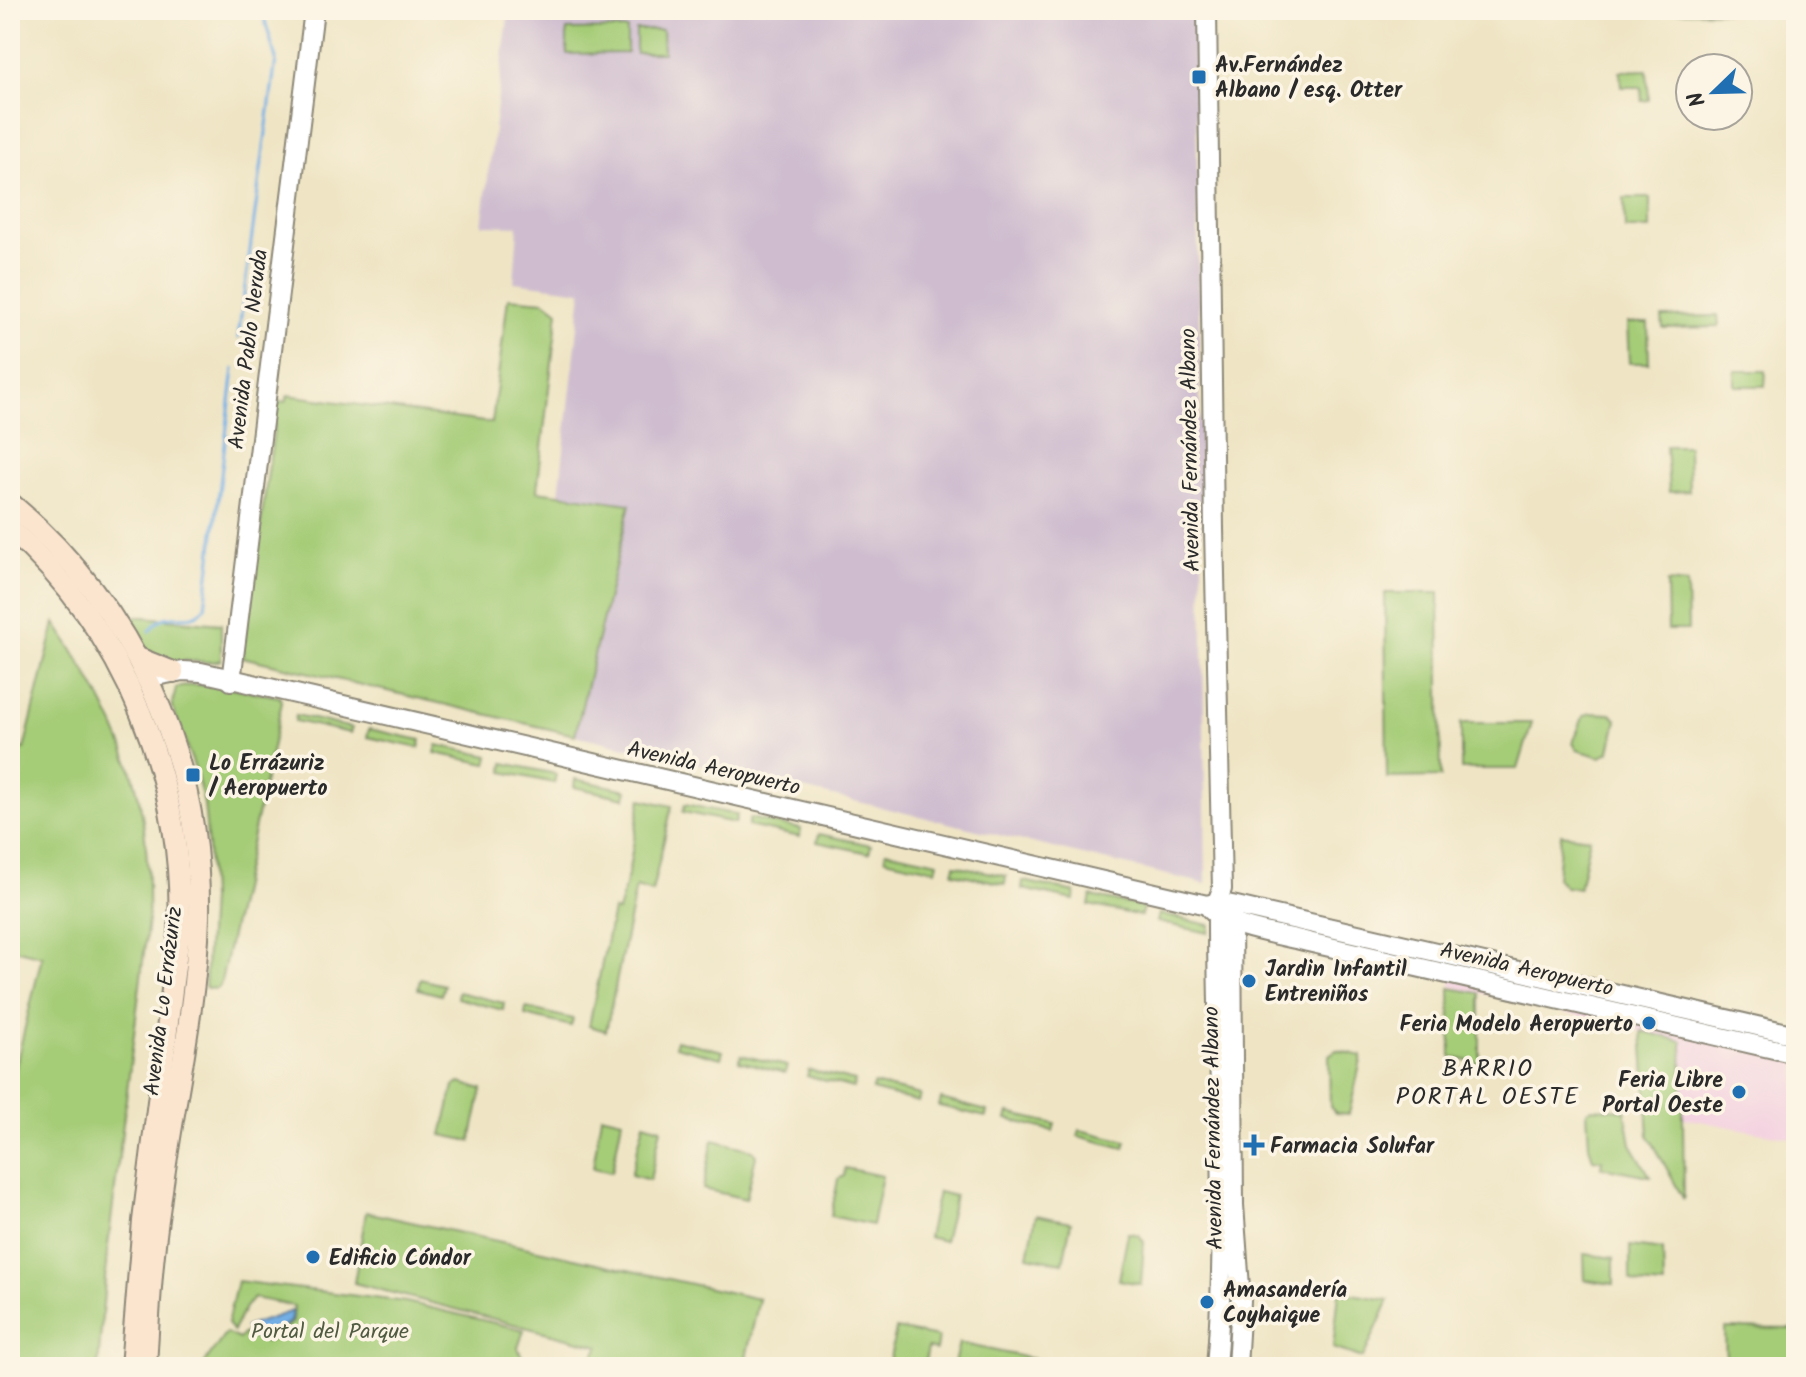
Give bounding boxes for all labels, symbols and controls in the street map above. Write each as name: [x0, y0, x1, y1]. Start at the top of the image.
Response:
place label: Av.Fernández Albano / esq. Otter: [1215, 49, 1403, 109]
north arrow: [1674, 52, 1754, 132]
marker: Av.Fernández Albano / esq. Otter: [1190, 68, 1208, 86]
text: N: [1679, 86, 1717, 112]
street label: Avenida Pablo Neruda: [220, 247, 279, 451]
street label: Avenida Fernández Albano: [1172, 328, 1211, 572]
street label: Avenida Aeropuerto: [623, 732, 804, 806]
place label: Lo Errázuriz / Aeropuerto: [208, 747, 327, 807]
marker: Lo Errázuriz / Aeropuerto: [184, 766, 202, 784]
street label: Avenida Lo Errázuriz: [135, 904, 194, 1098]
street label: Avenida Aeropuerto: [1436, 933, 1617, 1007]
place label: Jardin Infantil Entreniños: [1265, 953, 1407, 1013]
marker: Jardin Infantil Entreniños: [1240, 972, 1258, 990]
street label: Avenida Fernández Albano: [1195, 1006, 1234, 1250]
place label: Feria Modelo Aeropuerto: [1400, 1008, 1633, 1043]
marker: Feria Modelo Aeropuerto: [1640, 1014, 1658, 1032]
district label: BARRIO PORTAL OESTE: [1396, 1050, 1580, 1117]
place label: Feria Libre Portal Oeste: [1602, 1064, 1723, 1124]
marker: Feria Libre Portal Oeste: [1730, 1083, 1748, 1101]
place label: Farmacia Solufar: [1270, 1130, 1435, 1165]
marker: Farmacia Solufar: [1245, 1136, 1263, 1154]
place label: Edificio Cóndor: [329, 1242, 472, 1277]
marker: Edificio Cóndor: [304, 1248, 322, 1266]
place label: Amasandería Coyhaique: [1223, 1274, 1347, 1334]
marker: Amasandería Coyhaique: [1198, 1293, 1216, 1311]
park label: Portal del Parque: [251, 1315, 409, 1350]

